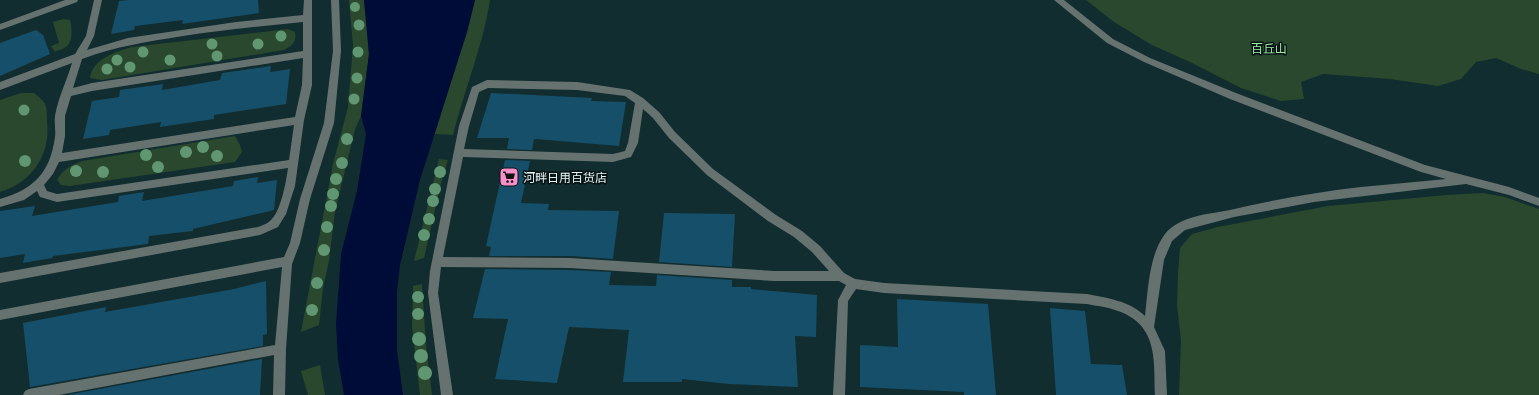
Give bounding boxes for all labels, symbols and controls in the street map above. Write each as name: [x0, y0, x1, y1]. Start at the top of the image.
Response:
park label: 百丘山: [1251, 40, 1287, 57]
supermarket icon: 河畔日用百货店: [498, 166, 520, 188]
place label: 河畔日用百货店: [523, 169, 607, 186]

